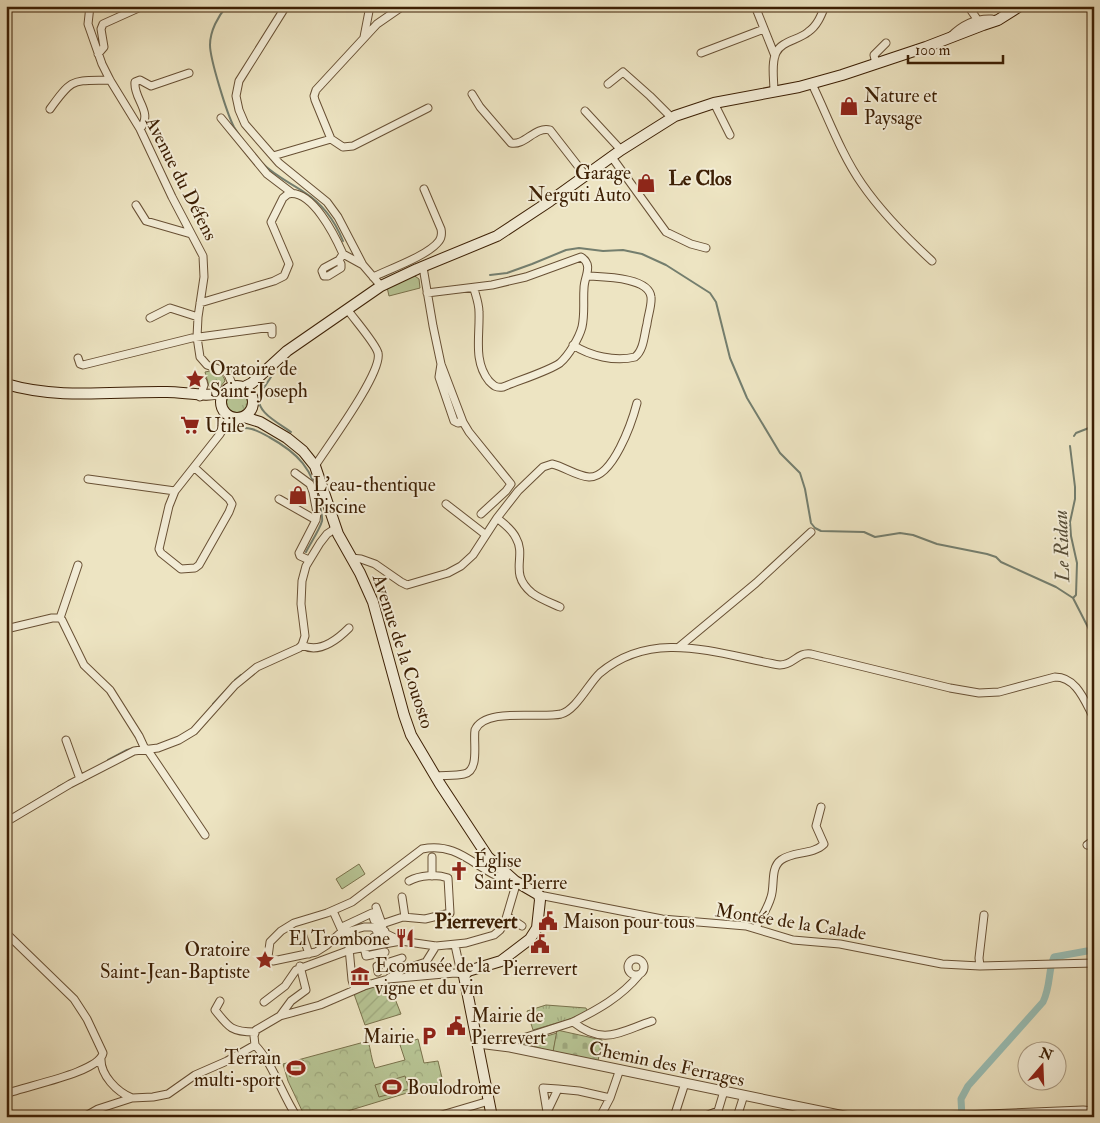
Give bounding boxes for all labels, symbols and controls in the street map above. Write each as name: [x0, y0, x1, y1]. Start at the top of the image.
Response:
scale bar: [908, 32, 1002, 64]
text: 100 m: [915, 41, 951, 60]
place label: Nature et Paysage: [864, 84, 937, 130]
shop icon: Nature et Paysage: [838, 95, 860, 117]
street label: Avenue du Défens: [139, 112, 223, 244]
place label: Garage Nerguti Auto: [528, 161, 631, 207]
district label: Le Clos: [668, 166, 732, 191]
shop icon: Garage Nerguti Auto: [635, 172, 657, 194]
place label: Oratoire de Saint-Joseph: [210, 357, 308, 404]
place icon: Oratoire de Saint-Joseph: [184, 368, 206, 390]
supermarket icon: Utile: [179, 414, 201, 436]
place label: Utile: [205, 414, 245, 438]
place label: L’eau-thentique Piscine: [313, 473, 436, 519]
shop icon: L’eau-thentique Piscine: [287, 484, 309, 506]
water label: Le Ridau: [1048, 510, 1075, 583]
street label: Avenue de la Couosto: [366, 570, 439, 731]
place label: Église Saint-Pierre: [474, 847, 567, 895]
church icon: Église Saint-Pierre: [448, 860, 470, 882]
street label: Montée de la Calade: [714, 898, 868, 946]
district label: Pierrevert: [434, 908, 518, 935]
public building icon: Maison pour tous: [537, 910, 559, 932]
place label: Maison pour tous: [563, 910, 695, 935]
place label: El Trombone: [288, 927, 390, 951]
restaurant icon: El Trombone: [394, 927, 416, 949]
public building icon: Pierrevert: [529, 933, 551, 955]
place label: Oratoire Saint-Jean-Baptiste: [100, 938, 250, 985]
place icon: Oratoire Saint-Jean-Baptiste: [254, 949, 276, 971]
place label: Ecomusée de la vigne et du vin: [374, 954, 490, 1000]
place label: Pierrevert: [502, 957, 578, 981]
museum icon: Ecomusée de la vigne et du vin: [349, 965, 371, 987]
place label: Mairie de Pierrevert: [471, 1004, 546, 1050]
public building icon: Mairie de Pierrevert: [445, 1015, 467, 1037]
place label: Mairie: [363, 1025, 414, 1049]
parking icon: Mairie: [418, 1025, 440, 1047]
street label: Chemin des Ferrages: [587, 1036, 747, 1092]
north arrow: [1018, 1040, 1068, 1090]
text: N: [1036, 1044, 1055, 1064]
place label: Terrain multi-sport: [194, 1046, 281, 1093]
sports icon: Terrain multi-sport: [285, 1057, 307, 1079]
sports icon: Boulodrome: [381, 1076, 403, 1098]
place label: Boulodrome: [407, 1076, 501, 1100]

